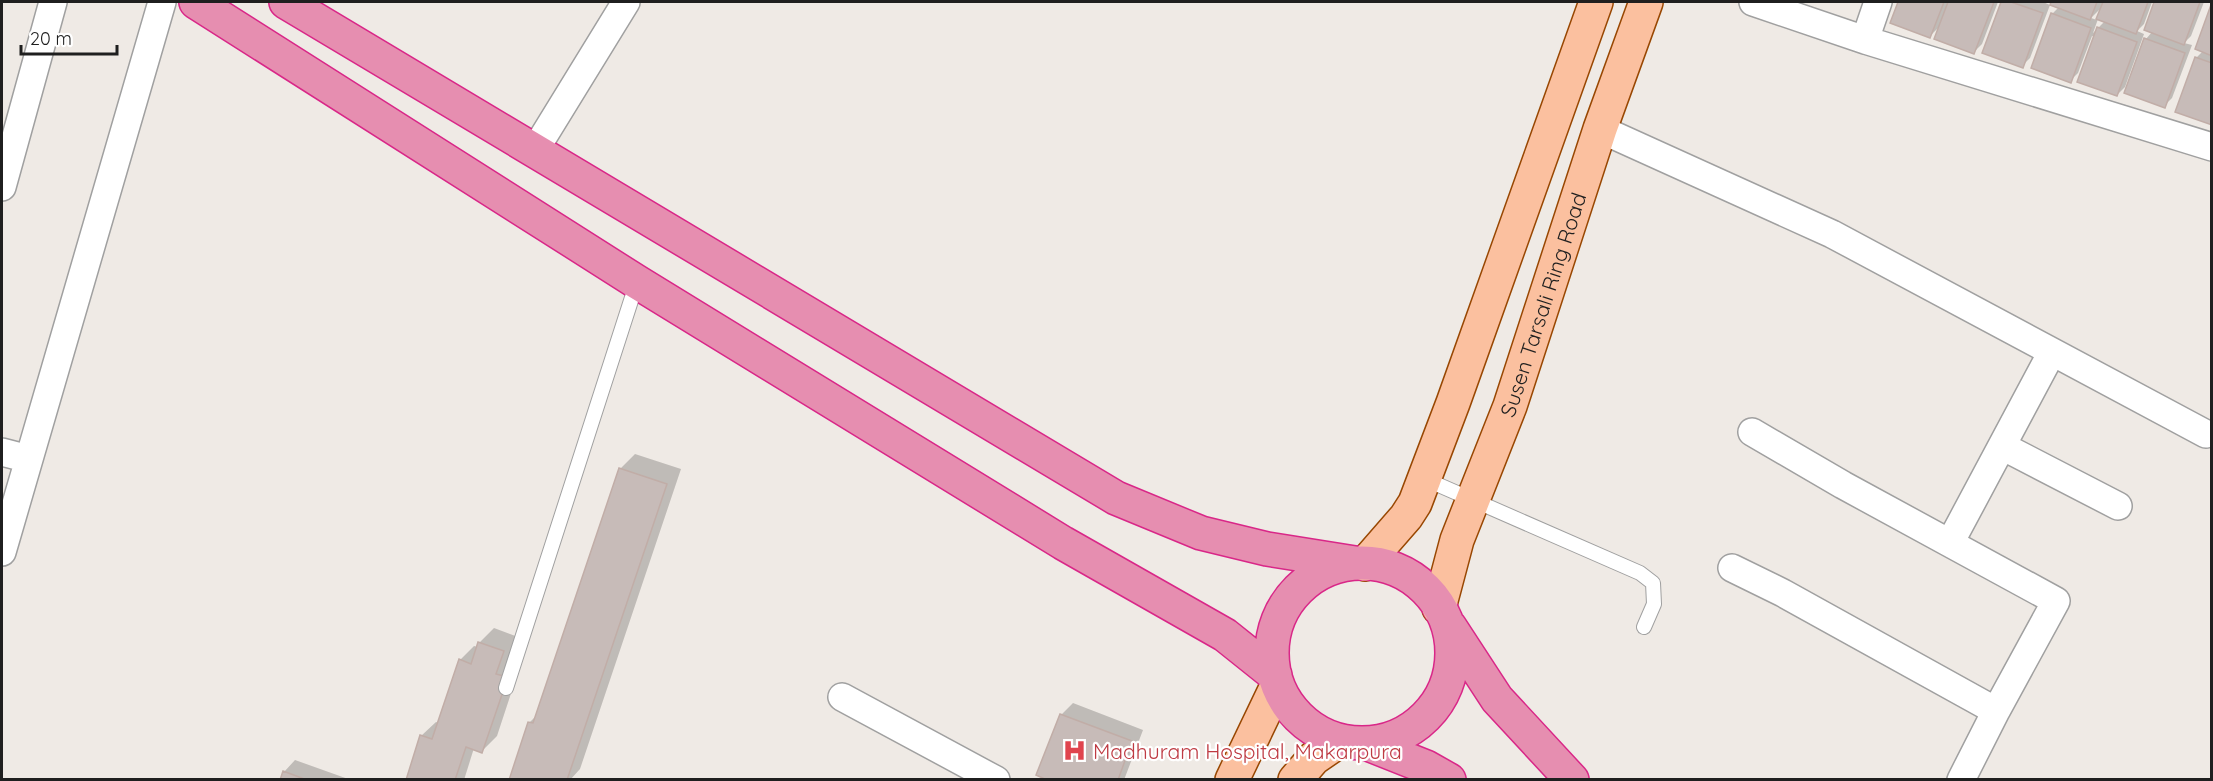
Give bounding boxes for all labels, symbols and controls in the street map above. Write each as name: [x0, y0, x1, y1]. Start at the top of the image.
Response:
scale bar: [21, 18, 117, 56]
text: 20 m: [30, 27, 72, 50]
street label: Susen Tarsali Ring Road: [1494, 189, 1591, 421]
hospital icon: Madhuram Hospital, Makarpura: [1062, 738, 1088, 764]
place label: Madhuram Hospital, Makarpura: [1093, 738, 1402, 764]

